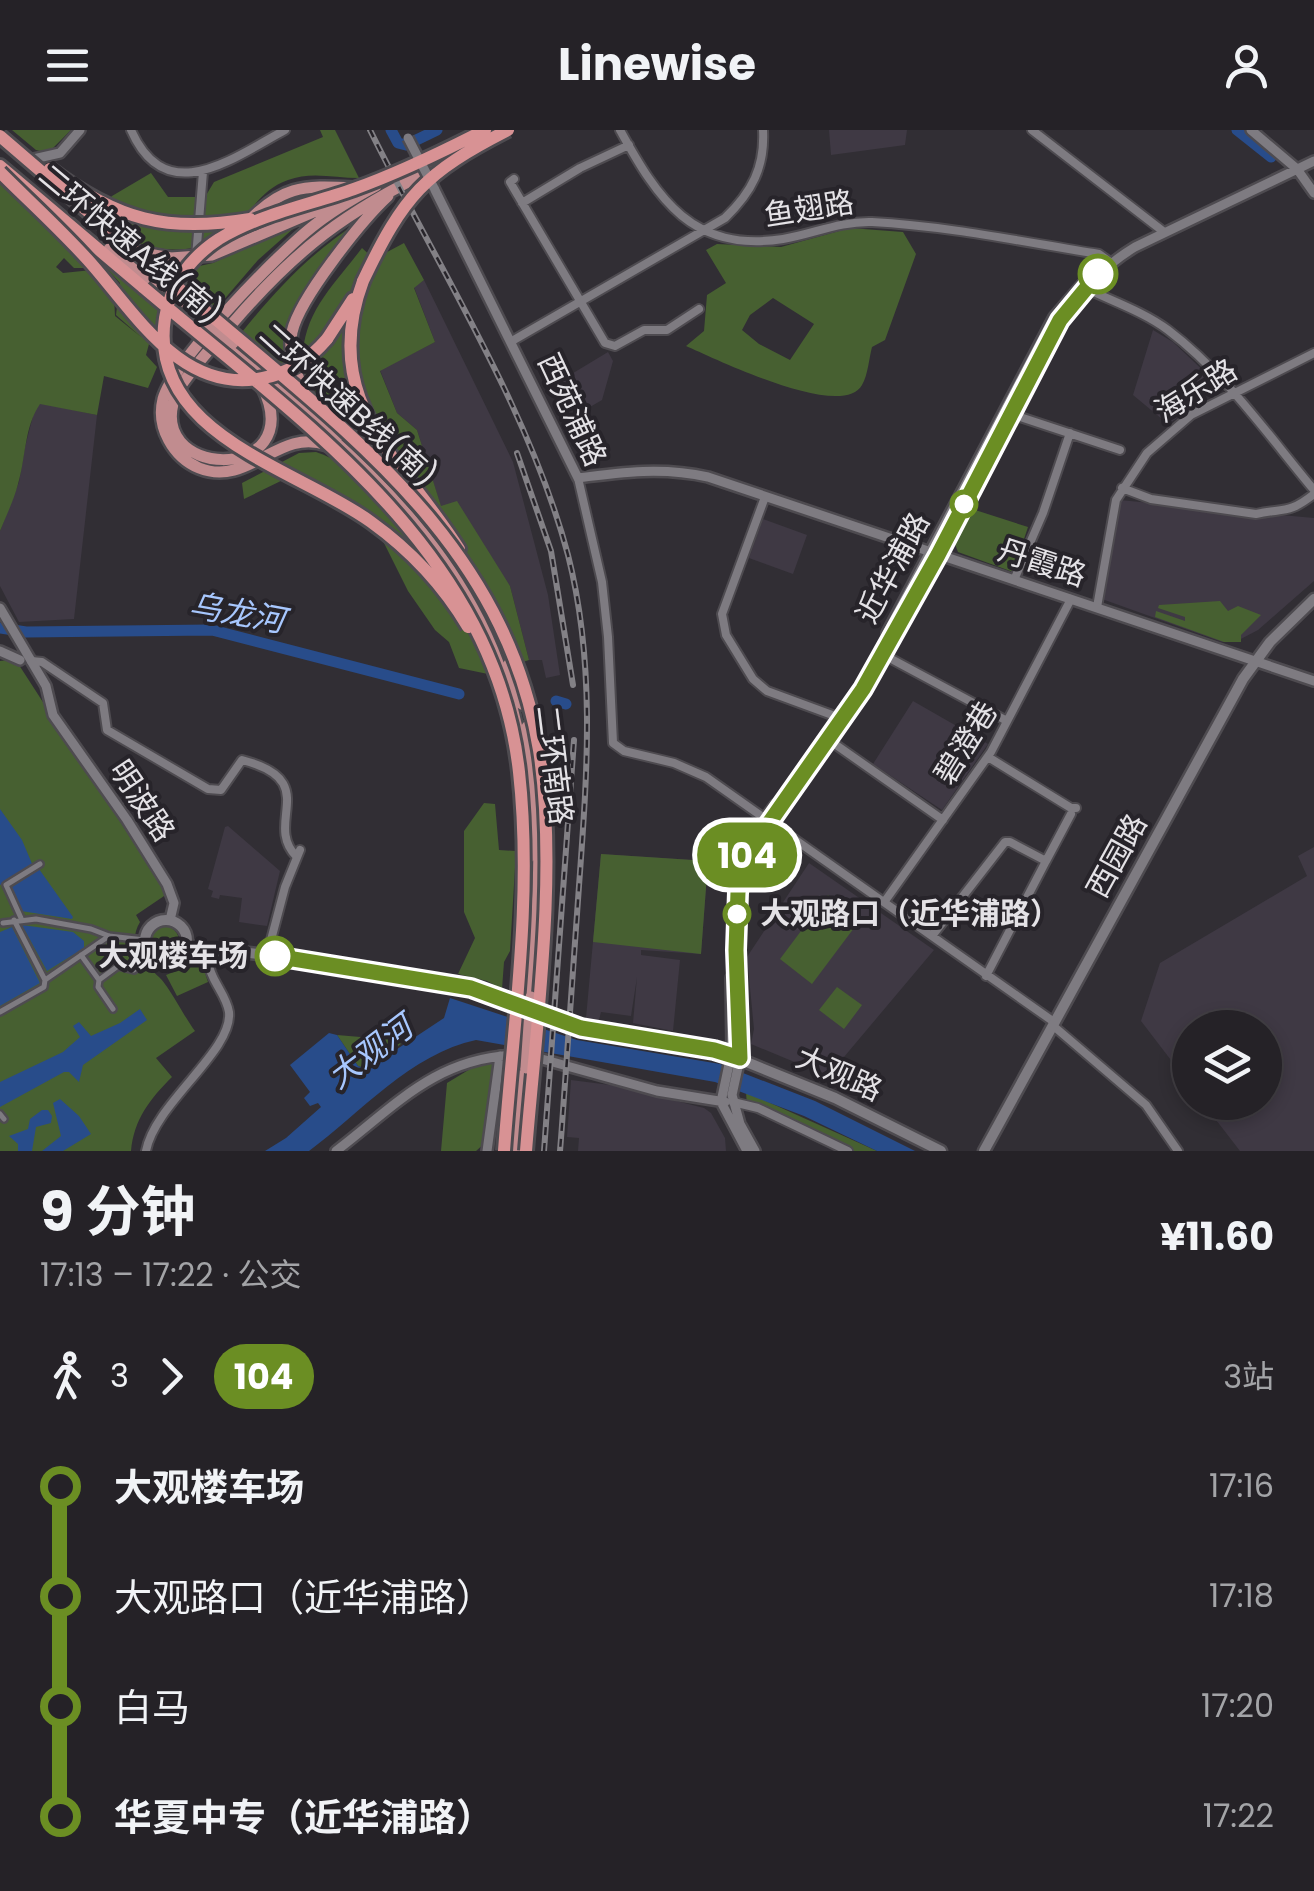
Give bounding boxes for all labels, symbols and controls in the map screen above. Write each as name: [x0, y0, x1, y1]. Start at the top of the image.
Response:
text: Linewise: [558, 33, 756, 96]
icon: menu: [40, 38, 95, 93]
icon: person: [1219, 38, 1274, 93]
street label: 二环快速A线(南): [29, 154, 231, 333]
street label: 鱼翅路: [761, 180, 857, 237]
unlabelled marker: [1079, 255, 1117, 293]
street label: 二环快速B线(南): [250, 313, 447, 496]
street label: 西苑浦路: [528, 346, 617, 473]
street label: 海乐路: [1146, 348, 1245, 433]
unlabelled marker: [951, 491, 977, 517]
street label: 近华浦路: [845, 505, 940, 631]
street label: 丹霞路: [993, 528, 1092, 597]
water label: 乌龙河: [186, 582, 294, 644]
street label: 碧澄巷: [923, 693, 1008, 792]
street label: 二环南路: [526, 703, 583, 827]
street label: 明波路: [99, 751, 185, 850]
street label: 西园路: [1076, 806, 1157, 906]
line badge: 104: [690, 822, 804, 888]
text: 104: [717, 831, 777, 880]
place label: 大观路口（近华浦路）: [760, 892, 1060, 935]
marker: 大观路口（近华浦路）: [724, 901, 750, 927]
place label: 大观楼车场: [98, 934, 248, 977]
marker: 大观楼车场: [256, 937, 294, 975]
water label: 大观河: [318, 1001, 426, 1098]
map controls: [1172, 1010, 1282, 1120]
button: layers: [1172, 1010, 1282, 1120]
street label: 大观路: [789, 1036, 889, 1111]
text: 9 分钟: [40, 1173, 196, 1250]
text: ¥11.60: [1160, 1210, 1274, 1263]
text: 17:13 – 17:22 · 公交: [40, 1252, 302, 1297]
icon: walk: [40, 1349, 95, 1404]
icon: forward: [144, 1349, 199, 1404]
text: 104: [234, 1352, 294, 1401]
text: 3: [110, 1353, 129, 1398]
text: 3站: [1223, 1354, 1274, 1399]
text: 大观楼车场: [114, 1461, 304, 1514]
text: 17:16: [1209, 1463, 1274, 1508]
text: 大观路口（近华浦路）: [114, 1571, 494, 1624]
text: 17:18: [1209, 1573, 1274, 1618]
text: 白马: [114, 1681, 190, 1734]
text: 17:20: [1201, 1683, 1274, 1728]
text: 华夏中专（近华浦路）: [114, 1791, 494, 1844]
text: 17:22: [1203, 1793, 1274, 1838]

